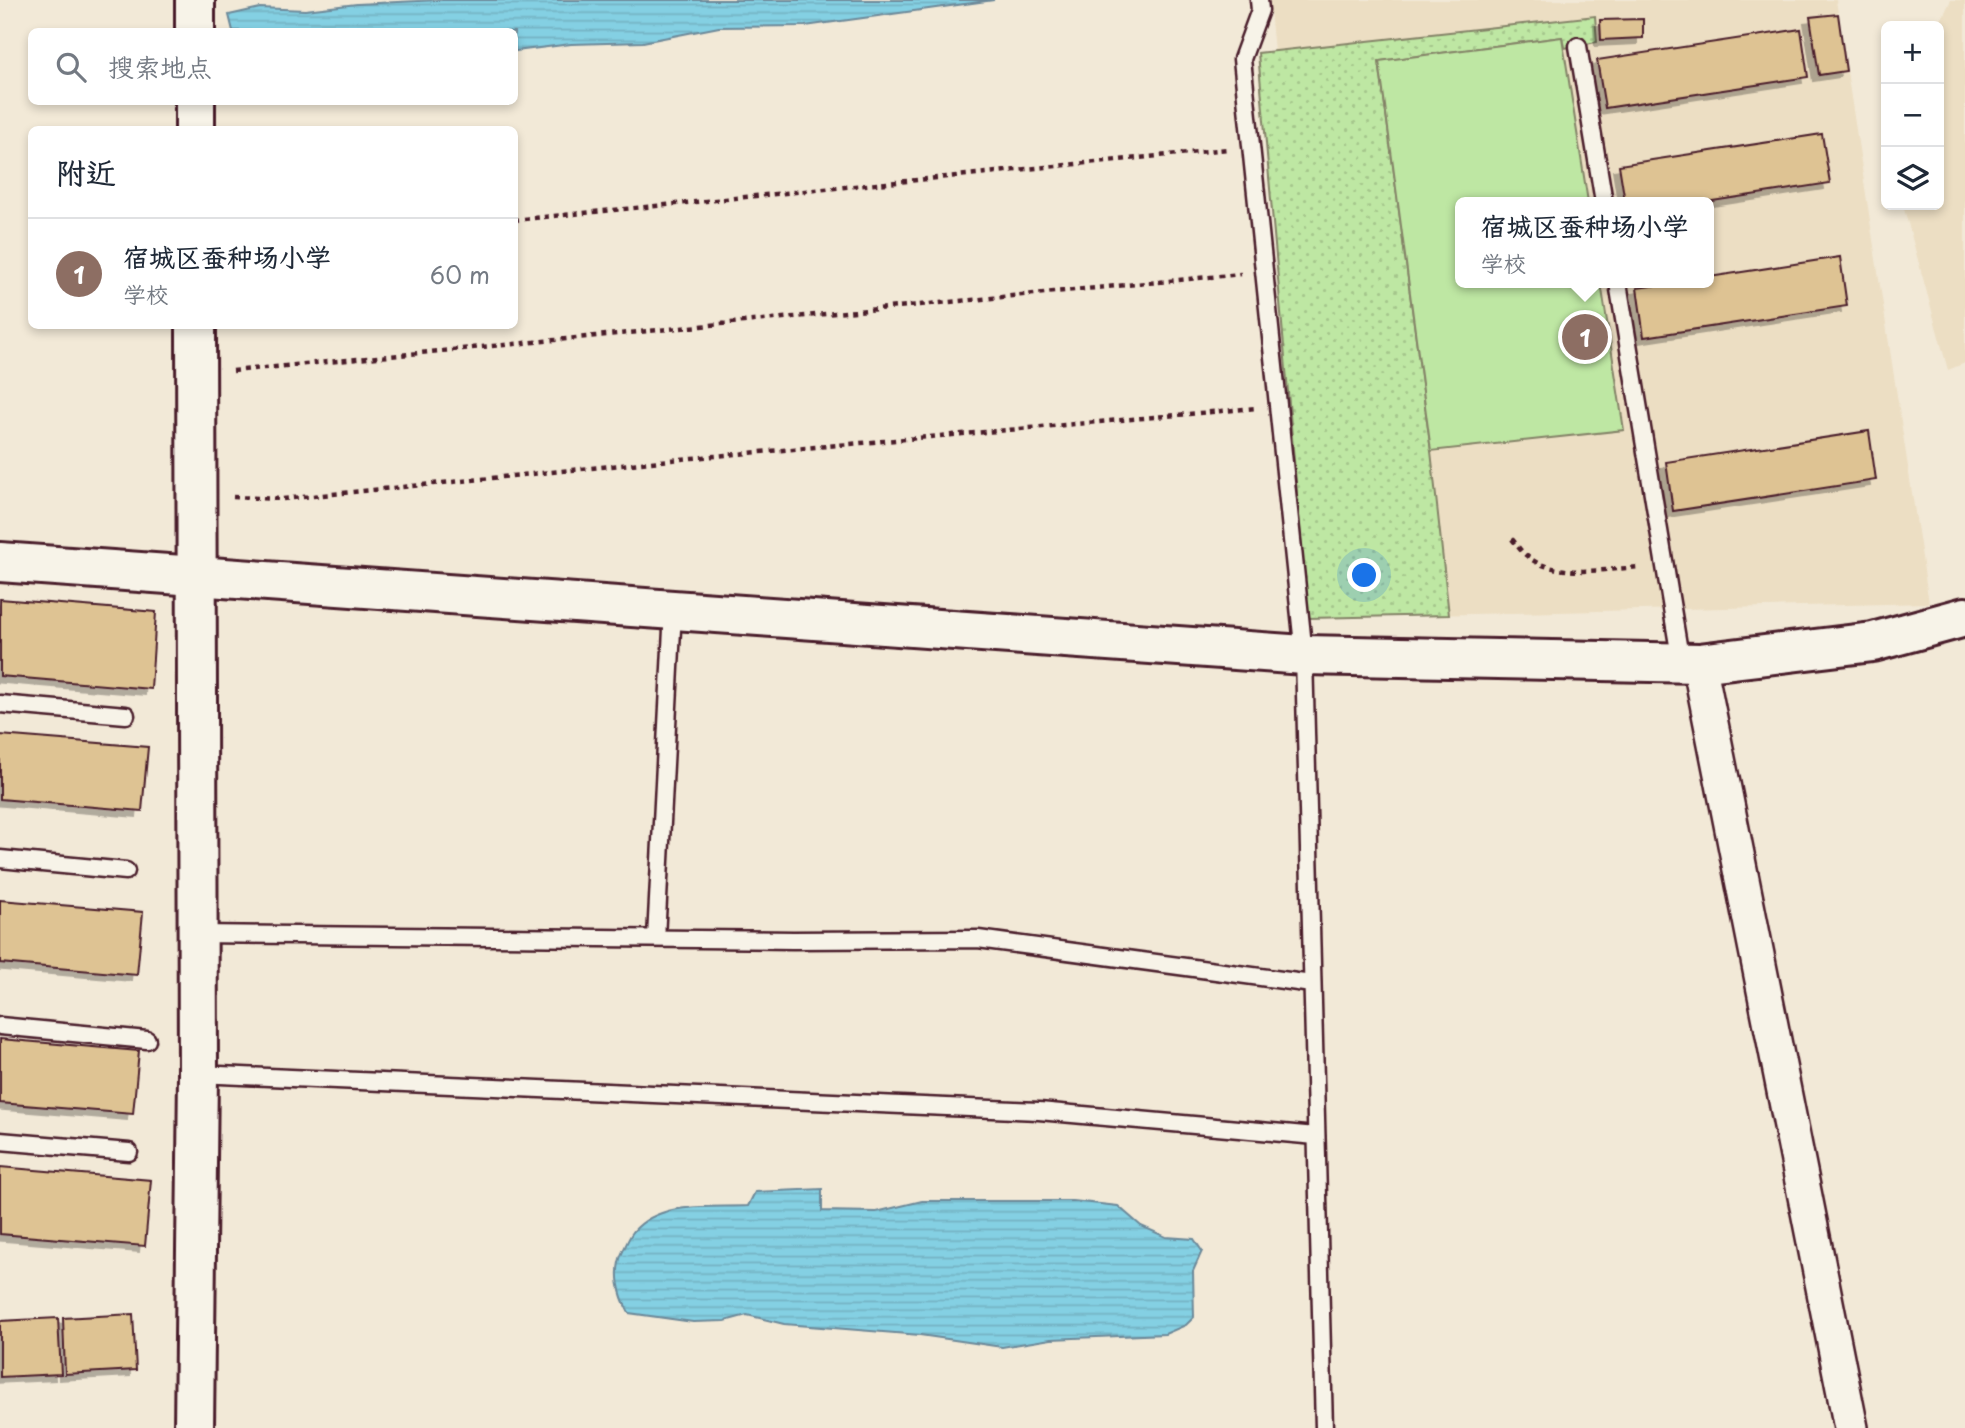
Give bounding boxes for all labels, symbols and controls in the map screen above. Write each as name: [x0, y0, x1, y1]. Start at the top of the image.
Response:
map controls: [1881, 21, 1944, 210]
button: +: [1881, 21, 1944, 84]
search box: [28, 28, 518, 105]
text: 搜索地点: [108, 47, 212, 86]
icon: search: [52, 48, 90, 86]
button: −: [1881, 84, 1944, 147]
button: layers: [1881, 147, 1944, 210]
text: 附近: [56, 149, 116, 194]
popup: [1455, 197, 1714, 288]
text: 宿城区蚕种场小学: [1480, 206, 1689, 245]
text: 宿城区蚕种场小学: [123, 237, 331, 276]
text: 学校: [1480, 245, 1526, 280]
text: 1: [74, 257, 85, 292]
text: 60 m: [430, 257, 490, 292]
text: 学校: [123, 276, 169, 311]
pin: 1: [1562, 311, 1608, 363]
your location: [1347, 558, 1381, 592]

